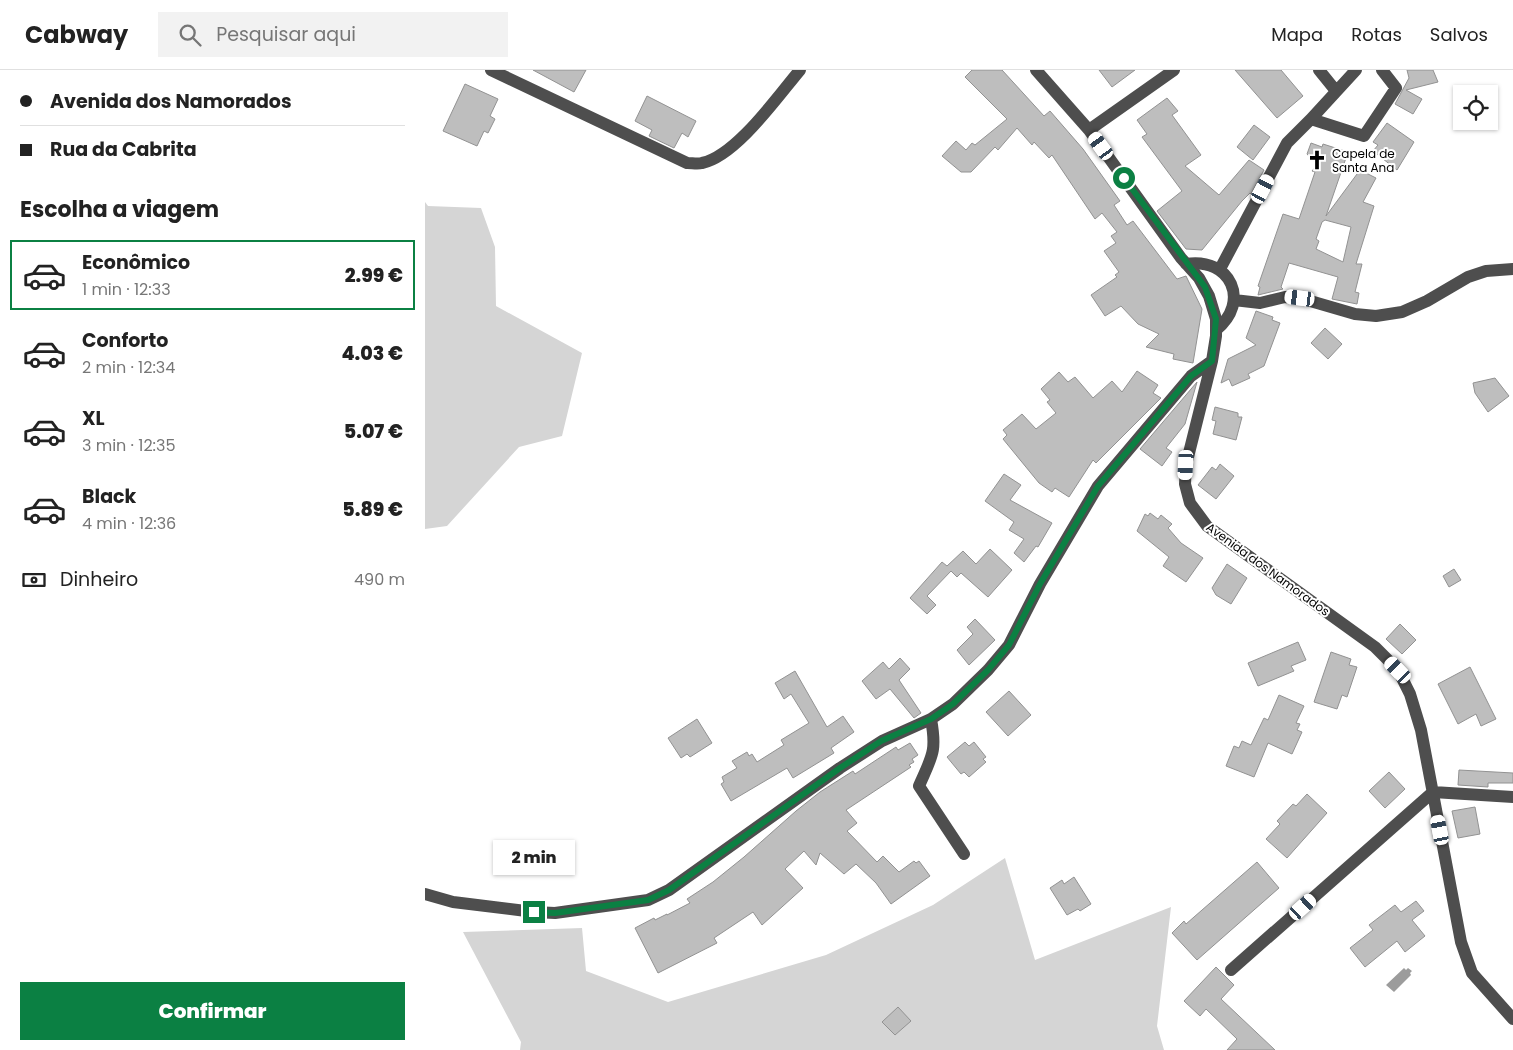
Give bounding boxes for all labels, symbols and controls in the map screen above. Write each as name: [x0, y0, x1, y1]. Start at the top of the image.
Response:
search box: [158, 12, 508, 57]
text: Cabway: [25, 18, 128, 51]
icon: search: [176, 21, 204, 49]
text: Pesquisar aqui: [216, 21, 356, 48]
text: Mapa: [1271, 22, 1323, 47]
text: Rotas: [1351, 22, 1402, 47]
text: Salvos: [1430, 22, 1488, 47]
map controls: [1453, 85, 1498, 130]
button: locate: [1453, 85, 1498, 130]
text: Avenida dos Namorados: [50, 88, 292, 115]
car: [1086, 129, 1115, 163]
text: Rua da Cabrita: [50, 136, 197, 163]
place label: Capela de Santa Ana: [1332, 145, 1395, 176]
church icon: Capela de Santa Ana: [1306, 149, 1328, 171]
route start: [1113, 167, 1135, 189]
car: [1249, 172, 1276, 206]
text: Escolha a viagem: [20, 194, 219, 225]
text: Econômico: [82, 249, 190, 276]
icon: car: [22, 253, 67, 298]
text: 2.99 €: [345, 262, 403, 289]
text: 1 min · 12:33: [82, 278, 171, 301]
car: [1284, 289, 1315, 307]
text: Conforto: [82, 327, 168, 354]
icon: car: [22, 331, 67, 376]
text: 4.03 €: [341, 340, 403, 367]
text: 2 min · 12:34: [82, 356, 175, 379]
text: XL: [82, 405, 105, 432]
icon: car: [22, 409, 67, 454]
text: 5.07 €: [344, 418, 403, 445]
text: 3 min · 12:35: [82, 434, 176, 457]
car: [1177, 450, 1194, 480]
text: Black: [82, 483, 136, 510]
icon: car: [22, 487, 67, 532]
text: 5.89 €: [342, 496, 403, 523]
text: 4 min · 12:36: [82, 512, 176, 535]
street label: Avenida dos Namorados: [1203, 518, 1333, 620]
icon: cash: [20, 566, 48, 594]
text: Dinheiro: [60, 566, 138, 593]
text: 490 m: [354, 568, 405, 591]
car: [1382, 654, 1413, 686]
car: [1429, 814, 1450, 846]
callout: 2 min: [493, 840, 575, 874]
text: 2 min: [511, 846, 557, 869]
car: [1286, 891, 1319, 923]
route end: [523, 901, 545, 923]
button: Confirmar: [20, 982, 405, 1040]

